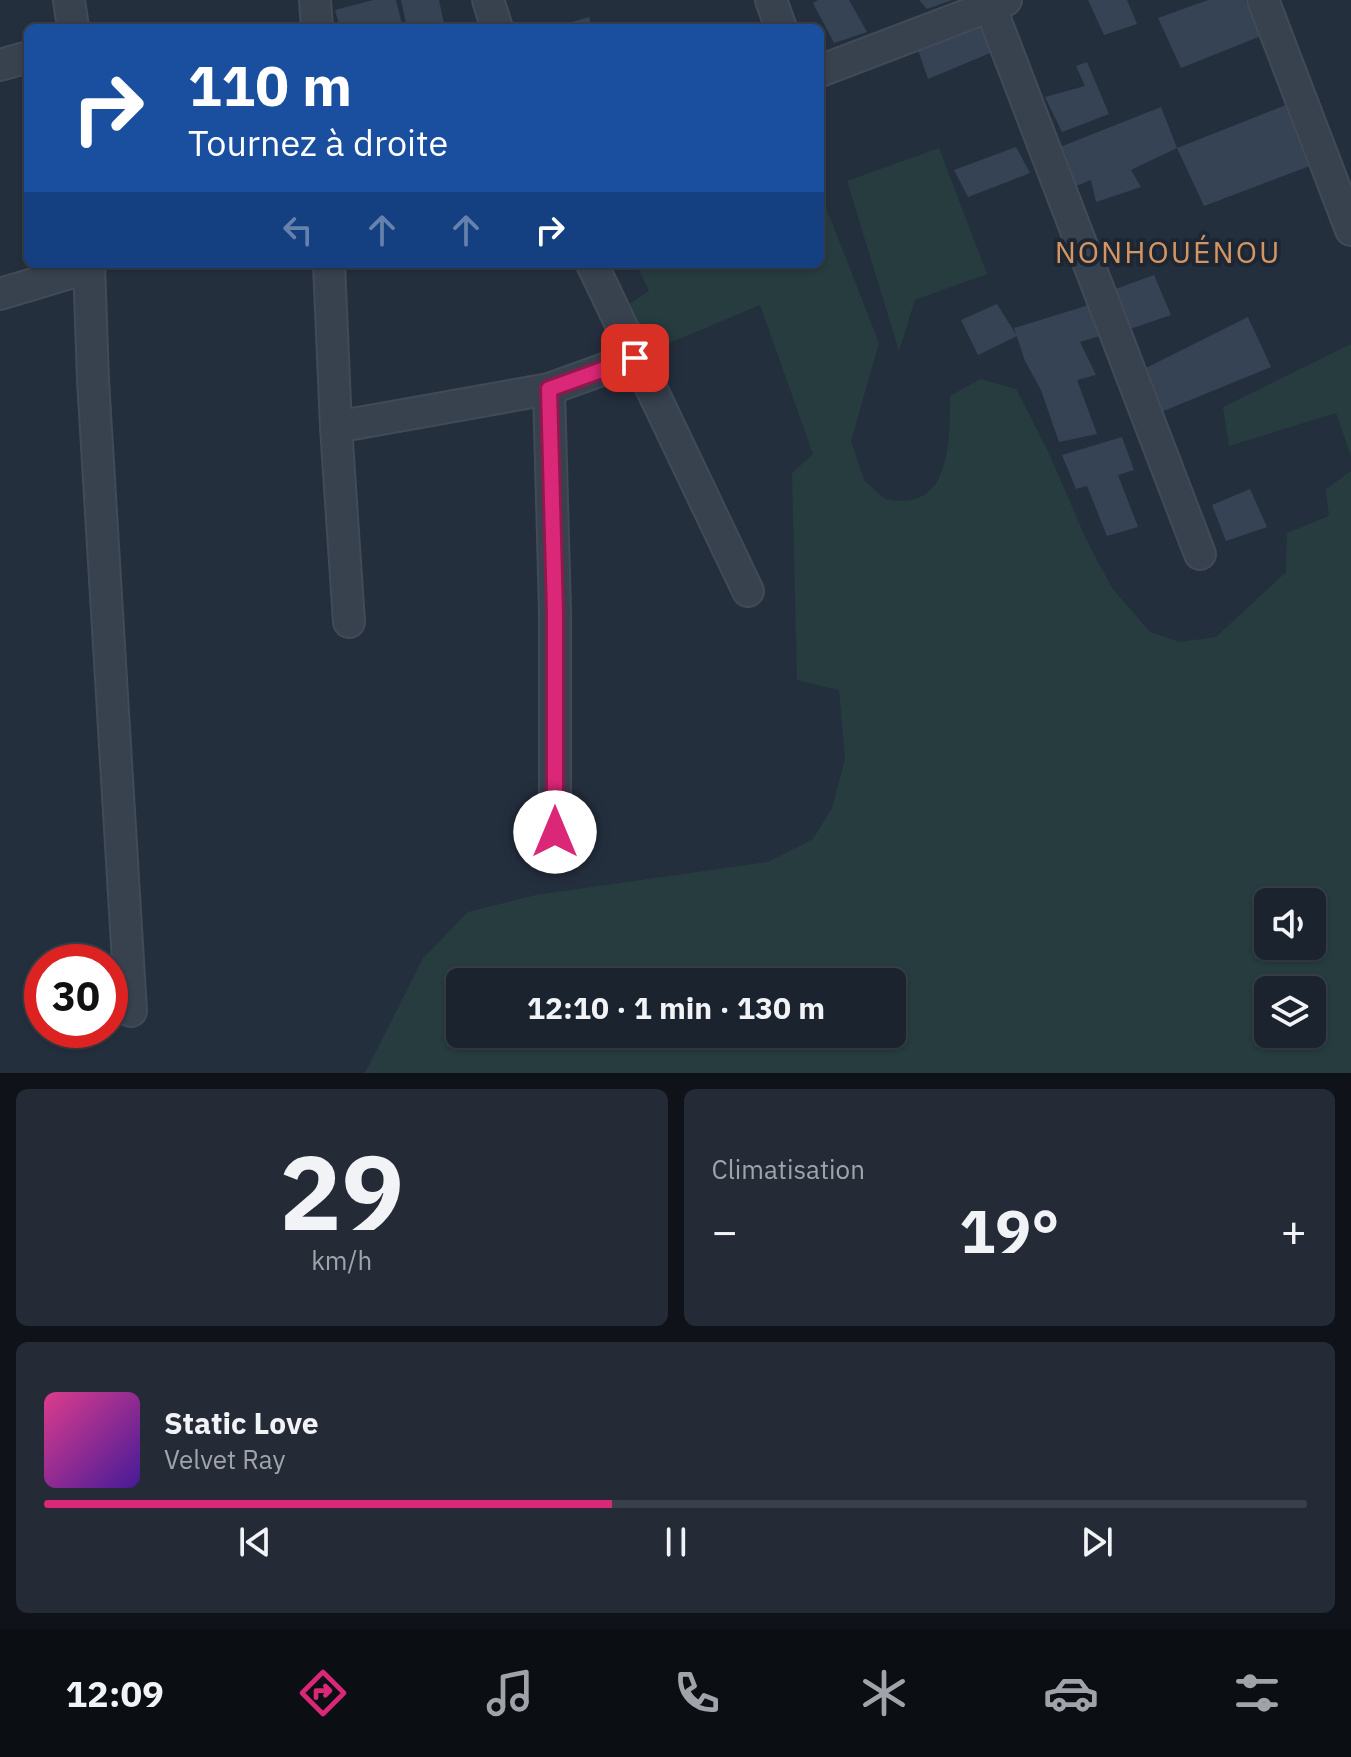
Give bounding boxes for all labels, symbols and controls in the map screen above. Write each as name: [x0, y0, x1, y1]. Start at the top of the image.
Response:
text: 110 m: [188, 49, 352, 121]
icon: right: [56, 56, 160, 160]
text: Tournez à droite: [188, 119, 448, 166]
icon: left: [276, 208, 320, 252]
icon: ahead: [360, 208, 404, 252]
icon: ahead: [444, 208, 488, 252]
icon: right: [528, 208, 572, 252]
district label: NONHOUÉNOU: [1055, 232, 1281, 271]
pin: [601, 324, 669, 392]
icon: arrive: [613, 336, 657, 380]
position arrow: [513, 790, 597, 874]
map controls: [1254, 888, 1326, 1048]
button: sound: [1254, 888, 1326, 960]
speed limit sign: 30: [24, 944, 128, 1048]
button: layers: [1254, 976, 1326, 1048]
text: 12:10 · 1 min · 130 m: [527, 988, 825, 1027]
text: 29: [279, 1123, 404, 1259]
text: Climatisation: [712, 1152, 865, 1186]
text: 19°: [959, 1191, 1059, 1270]
text: −: [712, 1202, 738, 1259]
text: +: [1281, 1202, 1307, 1259]
text: km/h: [311, 1243, 372, 1277]
text: Static Love: [164, 1403, 319, 1442]
text: Velvet Ray: [164, 1442, 285, 1476]
icon: previous: [233, 1520, 277, 1564]
icon: pause: [654, 1520, 698, 1564]
icon: next: [1075, 1520, 1119, 1564]
icon: directions: [295, 1665, 351, 1721]
icon: music: [482, 1665, 538, 1721]
icon: phone: [669, 1665, 725, 1721]
icon: climate: [856, 1665, 912, 1721]
icon: car: [1043, 1665, 1099, 1721]
icon: filters: [1229, 1665, 1285, 1721]
text: 12:09: [65, 1670, 164, 1717]

